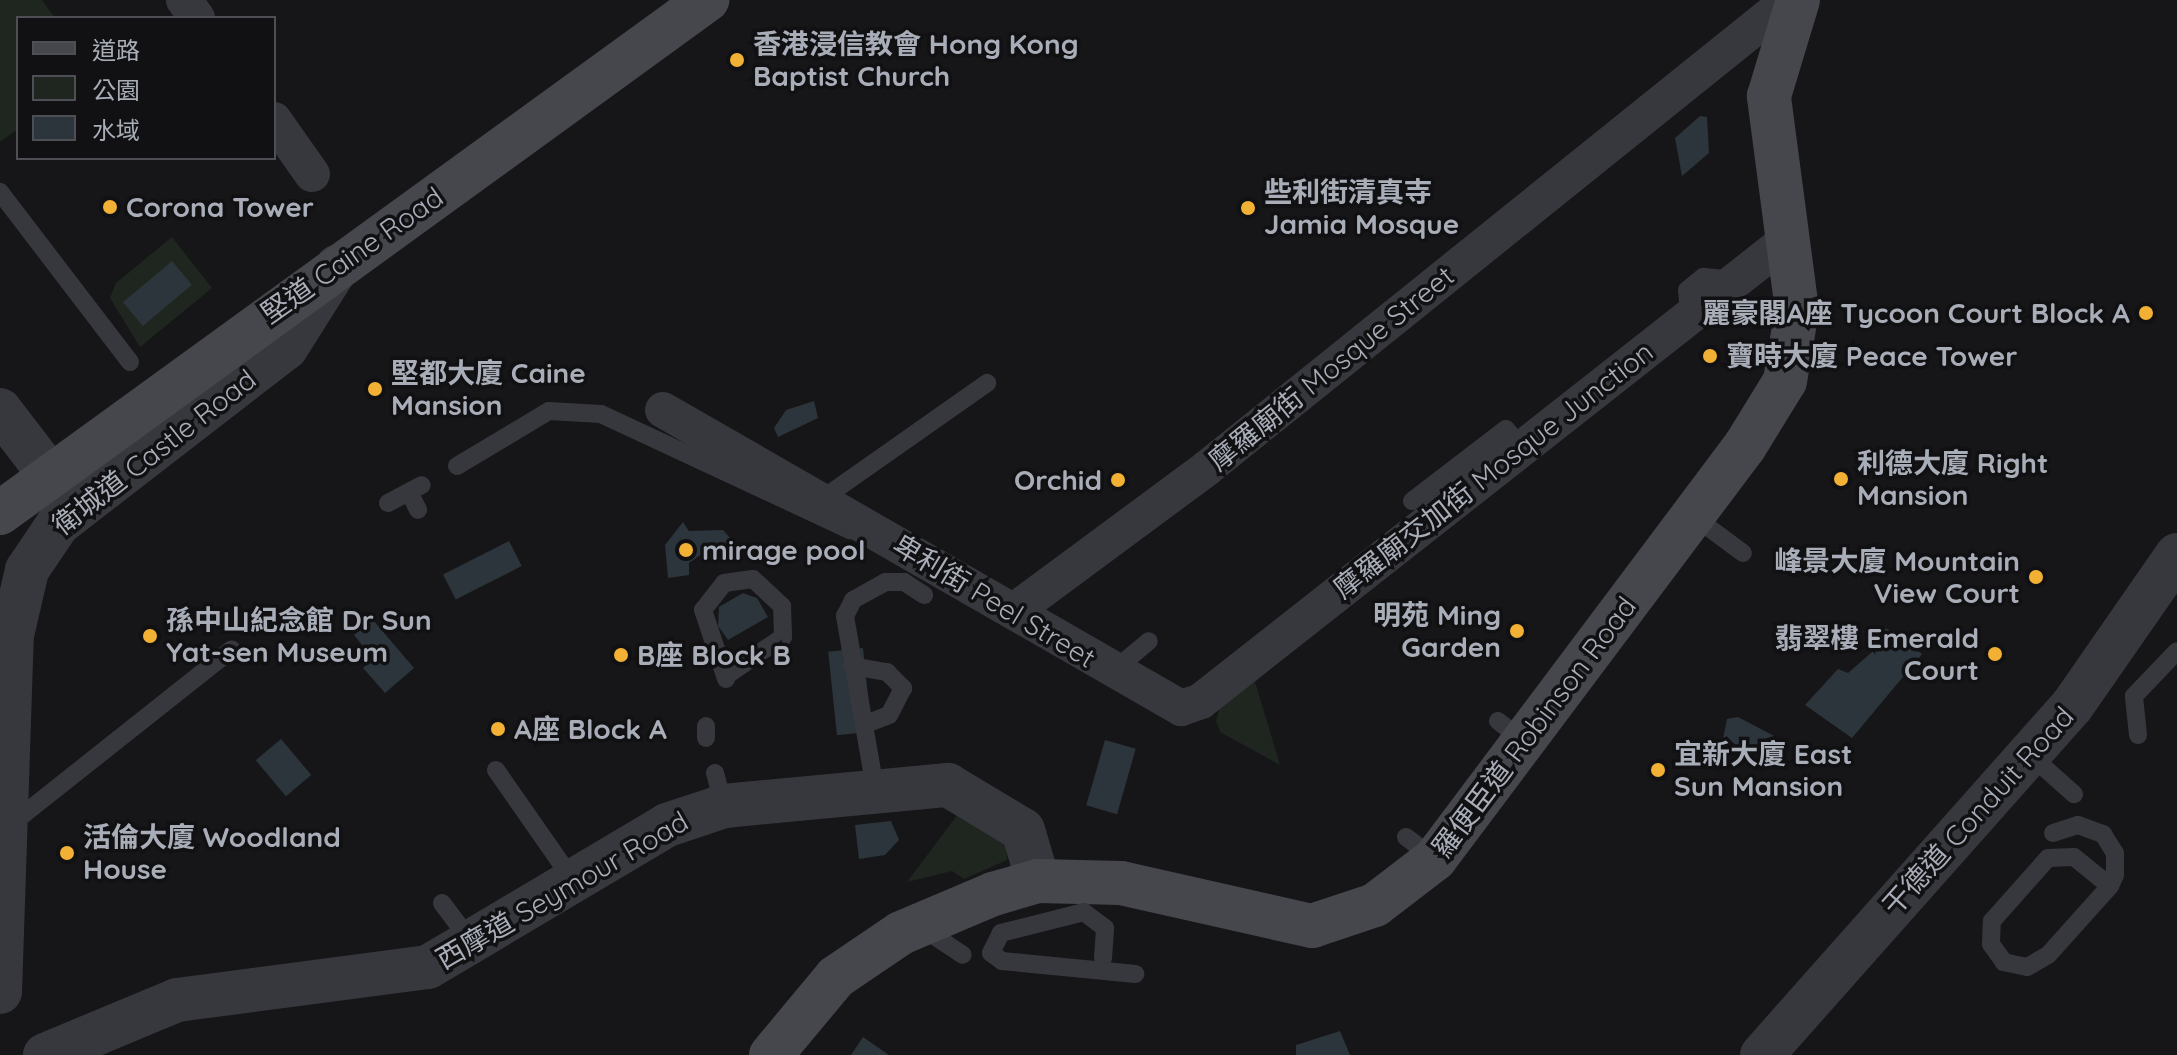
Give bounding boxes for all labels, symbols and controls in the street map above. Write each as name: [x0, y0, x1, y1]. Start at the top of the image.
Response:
legend: [16, 16, 276, 160]
place label: 香港浸信教會 Hong Kong Baptist Church: [753, 27, 1079, 93]
text: 道路: [92, 35, 140, 65]
marker: 香港浸信教會 Hong Kong Baptist Church: [728, 51, 746, 69]
text: 公園: [92, 75, 140, 105]
text: 水域: [92, 115, 140, 145]
place label: 些利街清真寺 Jamia Mosque: [1264, 175, 1459, 241]
street label: 堅道 Caine Road: [255, 180, 449, 330]
place label: Corona Tower: [126, 190, 314, 224]
marker: Corona Tower: [101, 198, 119, 216]
marker: 些利街清真寺 Jamia Mosque: [1239, 199, 1257, 217]
street label: 摩羅廟街 Mosque Street: [1202, 259, 1460, 477]
place label: 麗豪閣A座 Tycoon Court Block A: [1703, 296, 2130, 330]
marker: 麗豪閣A座 Tycoon Court Block A: [2137, 304, 2155, 322]
street label: 摩羅廟交加街 Mosque Junction: [1326, 335, 1660, 605]
place label: 寶時大廈 Peace Tower: [1726, 339, 2017, 373]
marker: 寶時大廈 Peace Tower: [1701, 347, 1719, 365]
place label: 堅都大廈 Caine Mansion: [391, 356, 586, 422]
street label: 衛城道 Castle Road: [46, 362, 262, 542]
marker: 堅都大廈 Caine Mansion: [366, 380, 384, 398]
place label: 利德大廈 Right Mansion: [1857, 446, 2048, 512]
place label: Orchid: [1014, 463, 1102, 497]
marker: 利德大廈 Right Mansion: [1832, 470, 1850, 488]
marker: Orchid: [1109, 471, 1127, 489]
street label: 卑利街 Peel Street: [887, 527, 1101, 675]
place label: mirage pool: [702, 533, 866, 567]
marker: mirage pool: [677, 541, 695, 559]
place label: 峰景大廈 Mountain View Court: [1774, 544, 2020, 610]
marker: 峰景大廈 Mountain View Court: [2027, 568, 2045, 586]
street label: 羅便臣道 Robinson Road: [1425, 590, 1643, 864]
place label: 明苑 Ming Garden: [1373, 598, 1501, 664]
place label: 孫中山紀念館 Dr Sun Yat-sen Museum: [166, 603, 432, 669]
place label: 翡翠樓 Emerald Court: [1775, 621, 1979, 687]
marker: 明苑 Ming Garden: [1508, 622, 1526, 640]
marker: 孫中山紀念館 Dr Sun Yat-sen Museum: [141, 627, 159, 645]
place label: B座 Block B: [637, 638, 791, 672]
marker: 翡翠樓 Emerald Court: [1986, 645, 2004, 663]
marker: B座 Block B: [612, 646, 630, 664]
street label: 干德道 Conduit Road: [1876, 700, 2080, 922]
place label: A座 Block A: [514, 712, 667, 746]
marker: A座 Block A: [489, 720, 507, 738]
place label: 宜新大廈 East Sun Mansion: [1674, 737, 1852, 803]
marker: 宜新大廈 East Sun Mansion: [1649, 761, 1667, 779]
street label: 西摩道 Seymour Road: [430, 804, 694, 976]
place label: 活倫大廈 Woodland House: [83, 820, 341, 886]
marker: 活倫大廈 Woodland House: [58, 844, 76, 862]

